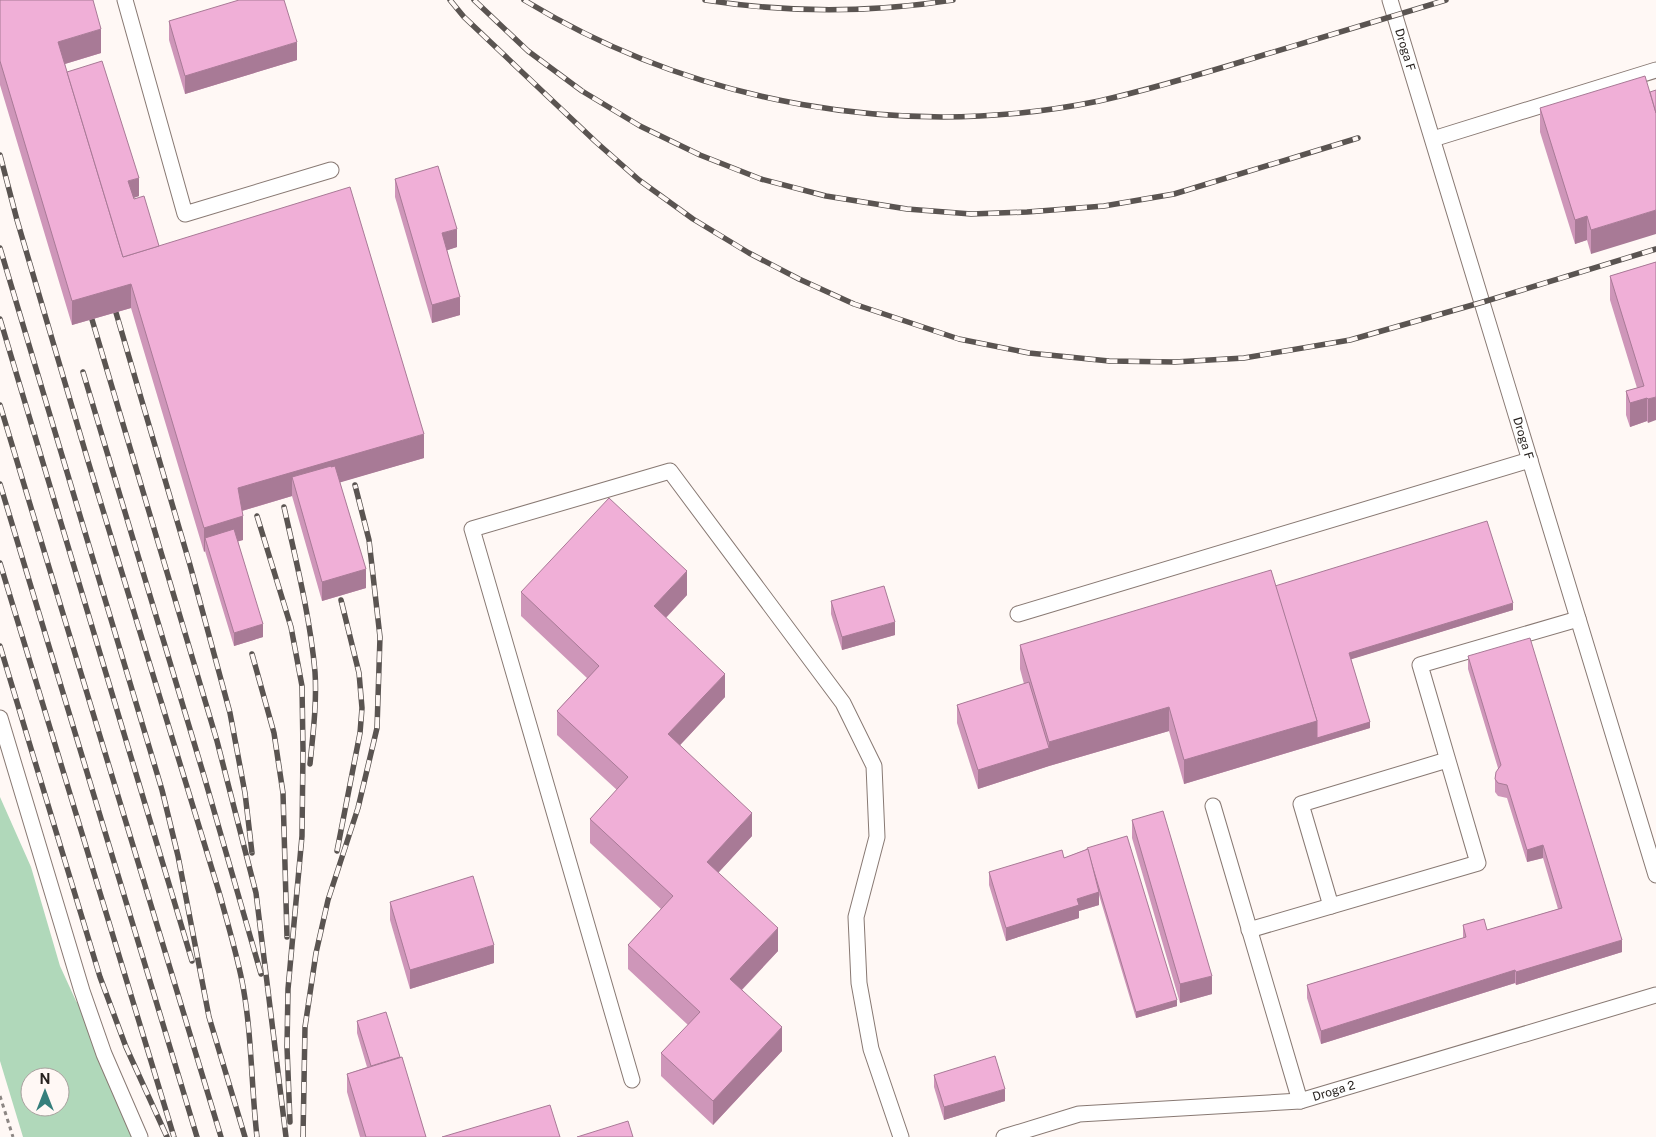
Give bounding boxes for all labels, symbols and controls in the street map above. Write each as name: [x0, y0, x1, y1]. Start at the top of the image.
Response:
street label: Droga F: [1392, 27, 1418, 73]
street label: Droga F: [1510, 415, 1536, 461]
north arrow: [20, 1067, 70, 1117]
text: N: [40, 1071, 50, 1087]
street label: Droga 2: [1311, 1078, 1357, 1104]

